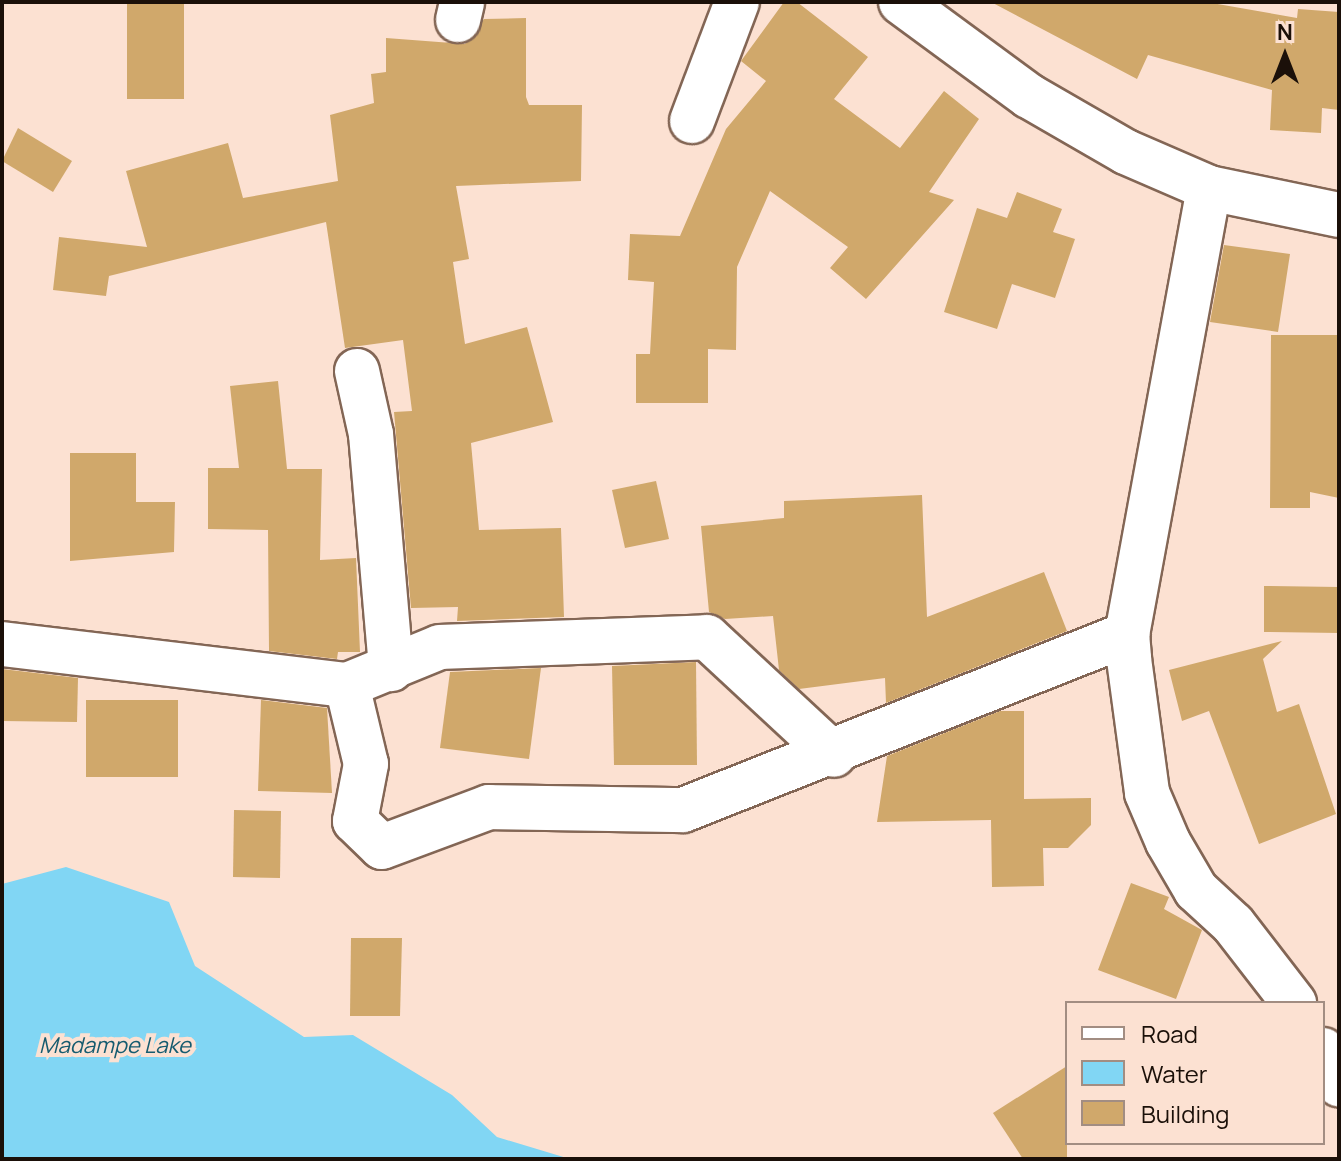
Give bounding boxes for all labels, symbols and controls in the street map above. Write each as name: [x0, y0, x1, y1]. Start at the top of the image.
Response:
north arrow: [1245, 16, 1325, 96]
text: N: [1277, 17, 1293, 47]
legend: [1065, 1001, 1325, 1145]
text: Road: [1141, 1017, 1198, 1050]
water label: Madampe Lake: [39, 1033, 191, 1059]
text: Water: [1141, 1057, 1208, 1090]
text: Building: [1141, 1097, 1229, 1130]

